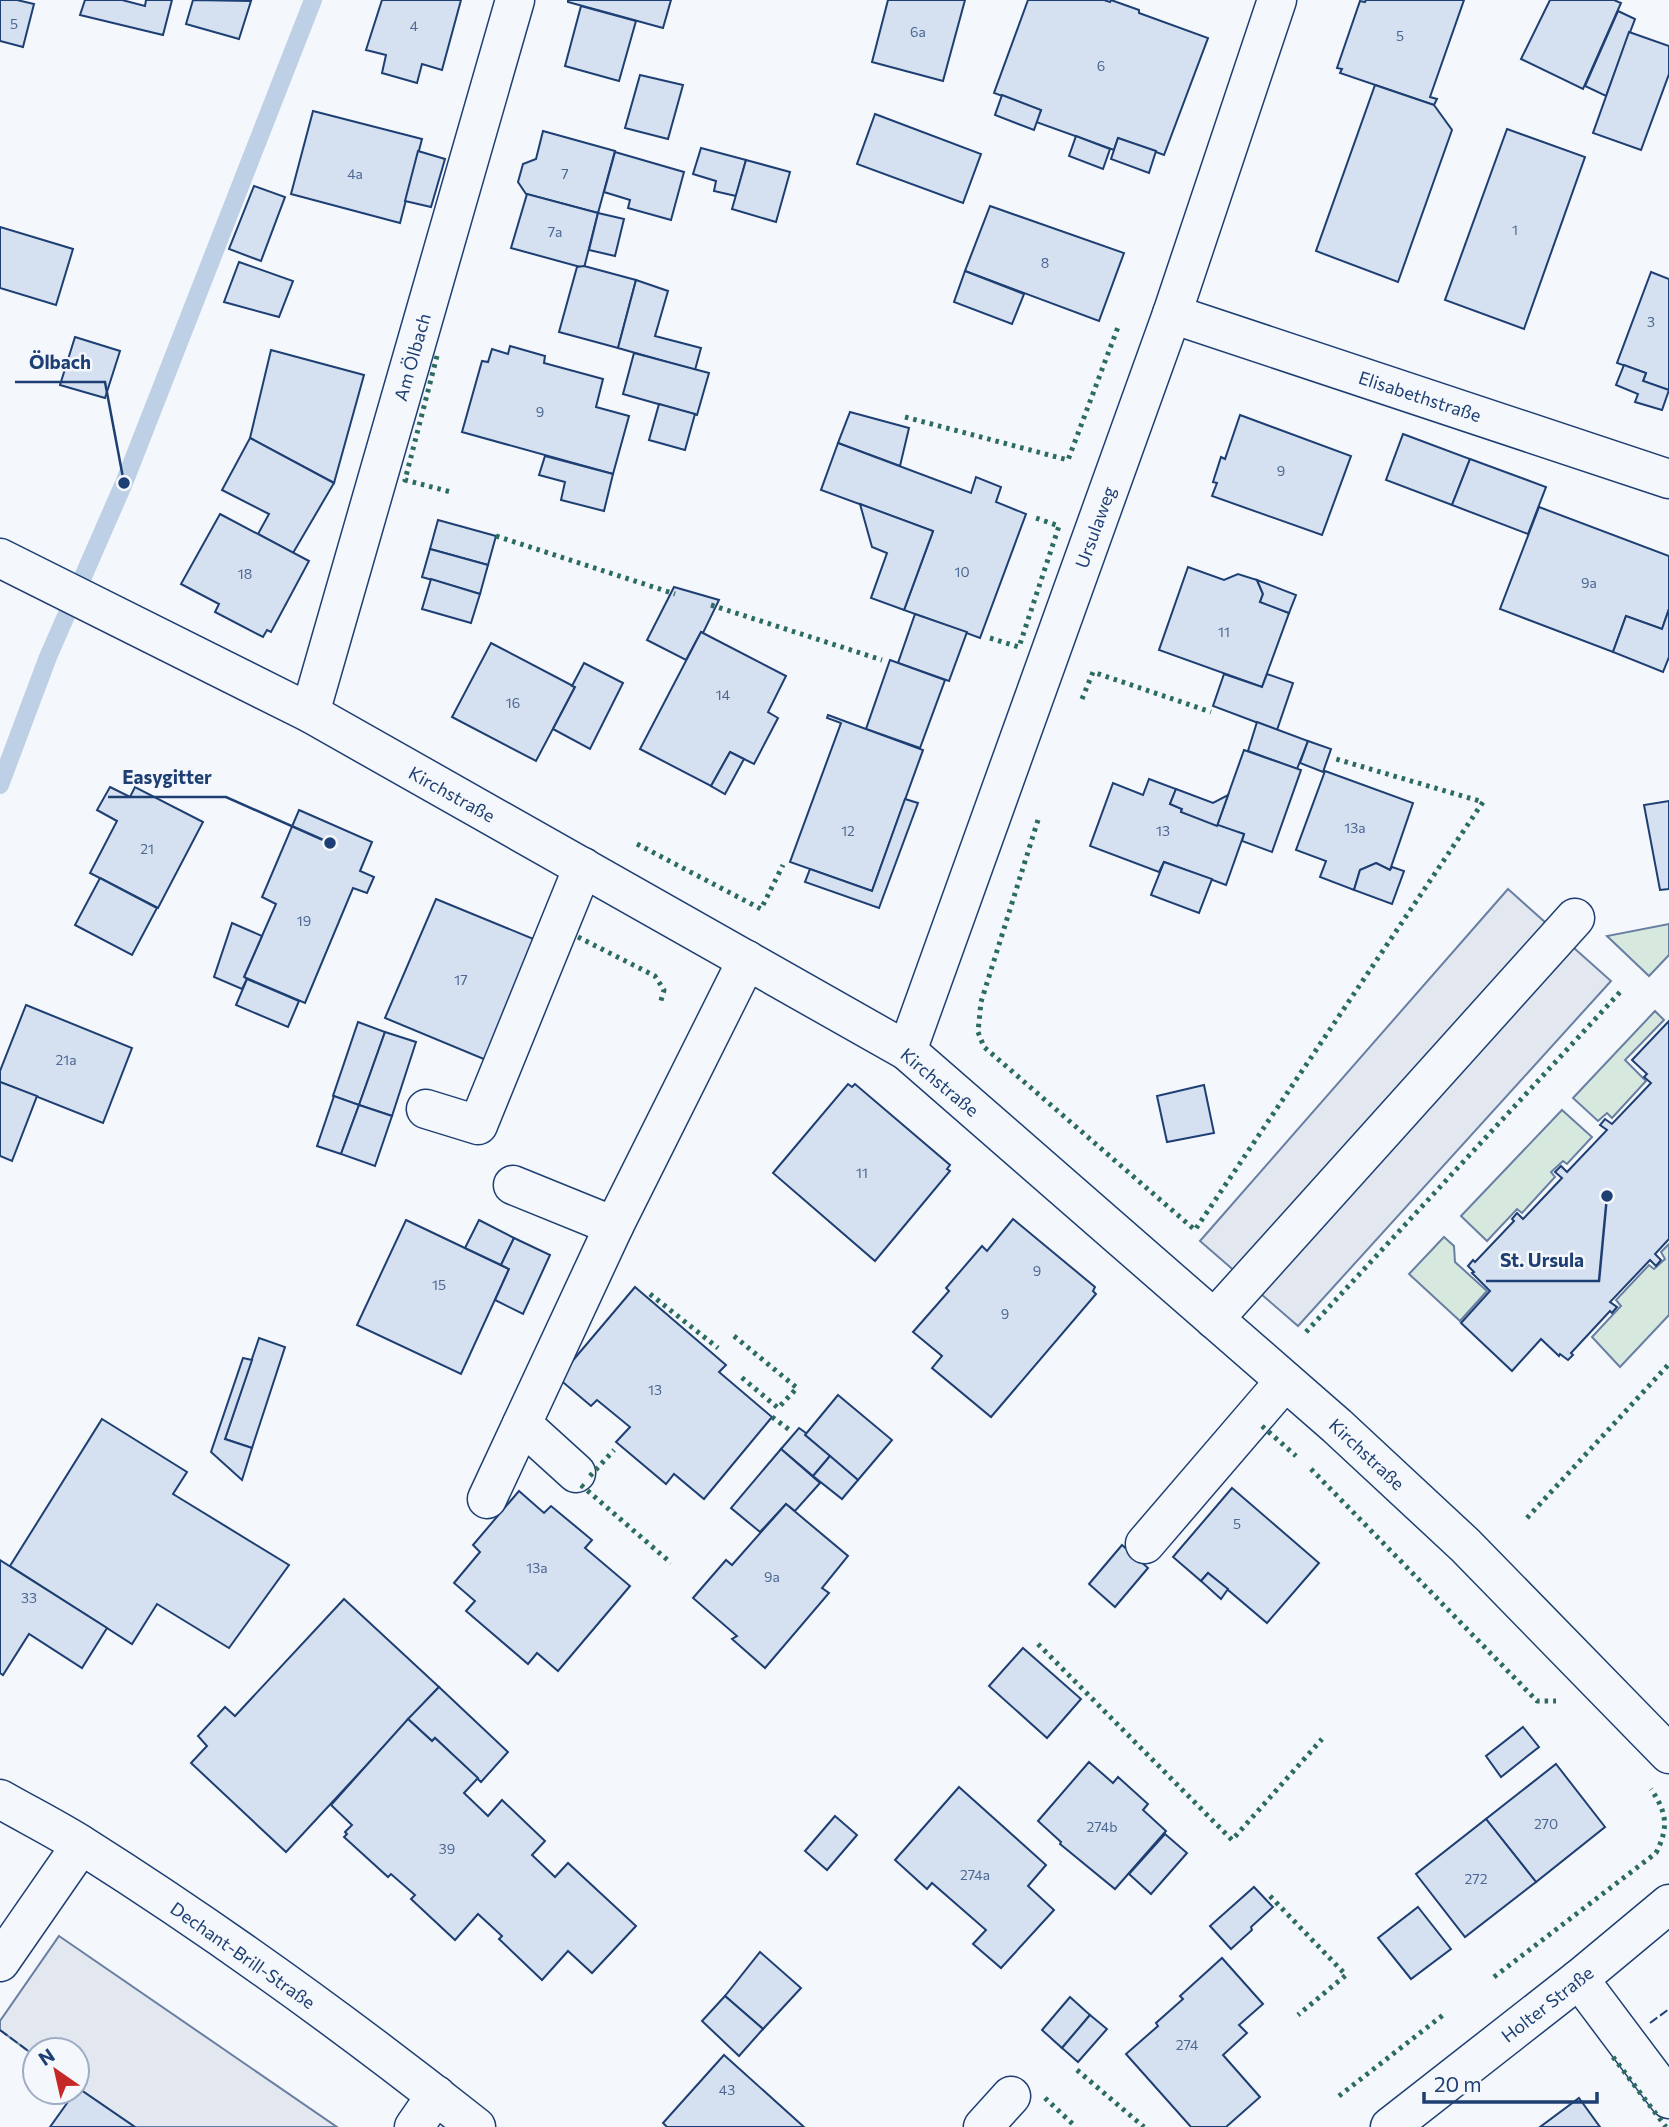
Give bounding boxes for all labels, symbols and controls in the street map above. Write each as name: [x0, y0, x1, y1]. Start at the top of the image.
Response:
house number: 5: [10, 15, 18, 32]
house number: 4: [410, 17, 419, 34]
house number: 6a: [910, 23, 926, 40]
house number: 5: [1396, 27, 1404, 44]
house number: 6: [1097, 57, 1105, 74]
house number: 4a: [347, 165, 363, 182]
house number: 7: [561, 165, 569, 182]
house number: 1: [1512, 221, 1518, 238]
house number: 7a: [548, 223, 562, 240]
house number: 8: [1041, 254, 1049, 271]
street label: Am Ölbach: [389, 311, 435, 403]
house number: 3: [1647, 313, 1655, 330]
callout: Ölbach: [15, 342, 105, 382]
text: Ölbach: [29, 350, 91, 373]
street label: Elisabethstraße: [1356, 366, 1484, 426]
house number: 9: [536, 403, 544, 420]
house number: 9: [1277, 462, 1285, 479]
street label: Ursulaweg: [1070, 483, 1120, 571]
house number: 10: [954, 563, 970, 580]
house number: 18: [238, 565, 252, 582]
house number: 9a: [1581, 574, 1597, 591]
house number: 11: [1218, 623, 1230, 640]
house number: 14: [716, 686, 731, 703]
house number: 16: [506, 694, 520, 711]
callout: Easygitter: [108, 757, 226, 797]
street label: Kirchstraße: [405, 761, 499, 827]
text: Easygitter: [122, 765, 212, 788]
house number: 13a: [1344, 819, 1366, 836]
house number: 12: [841, 822, 855, 839]
house number: 13: [1156, 822, 1170, 839]
house number: 21: [140, 840, 154, 857]
house number: 19: [297, 912, 311, 929]
house number: 17: [454, 971, 468, 988]
street label: Kirchstraße: [896, 1043, 984, 1121]
house number: 21a: [55, 1051, 77, 1068]
house number: 11: [856, 1164, 868, 1181]
callout: St. Ursula: [1486, 1241, 1599, 1281]
text: St. Ursula: [1500, 1248, 1584, 1271]
house number: 9: [1033, 1262, 1041, 1279]
house number: 15: [432, 1276, 446, 1293]
house number: 9: [1001, 1305, 1009, 1322]
house number: 13: [648, 1381, 662, 1398]
street label: Kirchstraße: [1325, 1414, 1409, 1494]
house number: 5: [1233, 1515, 1241, 1532]
house number: 13a: [526, 1559, 548, 1576]
house number: 9a: [764, 1568, 780, 1585]
house number: 33: [21, 1589, 37, 1606]
house number: 270: [1534, 1815, 1558, 1832]
house number: 274b: [1087, 1818, 1117, 1835]
house number: 39: [439, 1840, 455, 1857]
house number: 274a: [960, 1866, 990, 1883]
house number: 272: [1465, 1870, 1488, 1887]
street label: Dechant-Brill-Straße: [166, 1897, 320, 2013]
street label: Holter Straße: [1497, 1961, 1597, 2047]
north arrow: [21, 2036, 91, 2106]
house number: 274: [1176, 2036, 1199, 2053]
text: N: [34, 2043, 59, 2070]
scale bar: [1424, 2060, 1597, 2104]
text: 20 m: [1434, 2071, 1482, 2096]
house number: 43: [719, 2081, 735, 2098]

